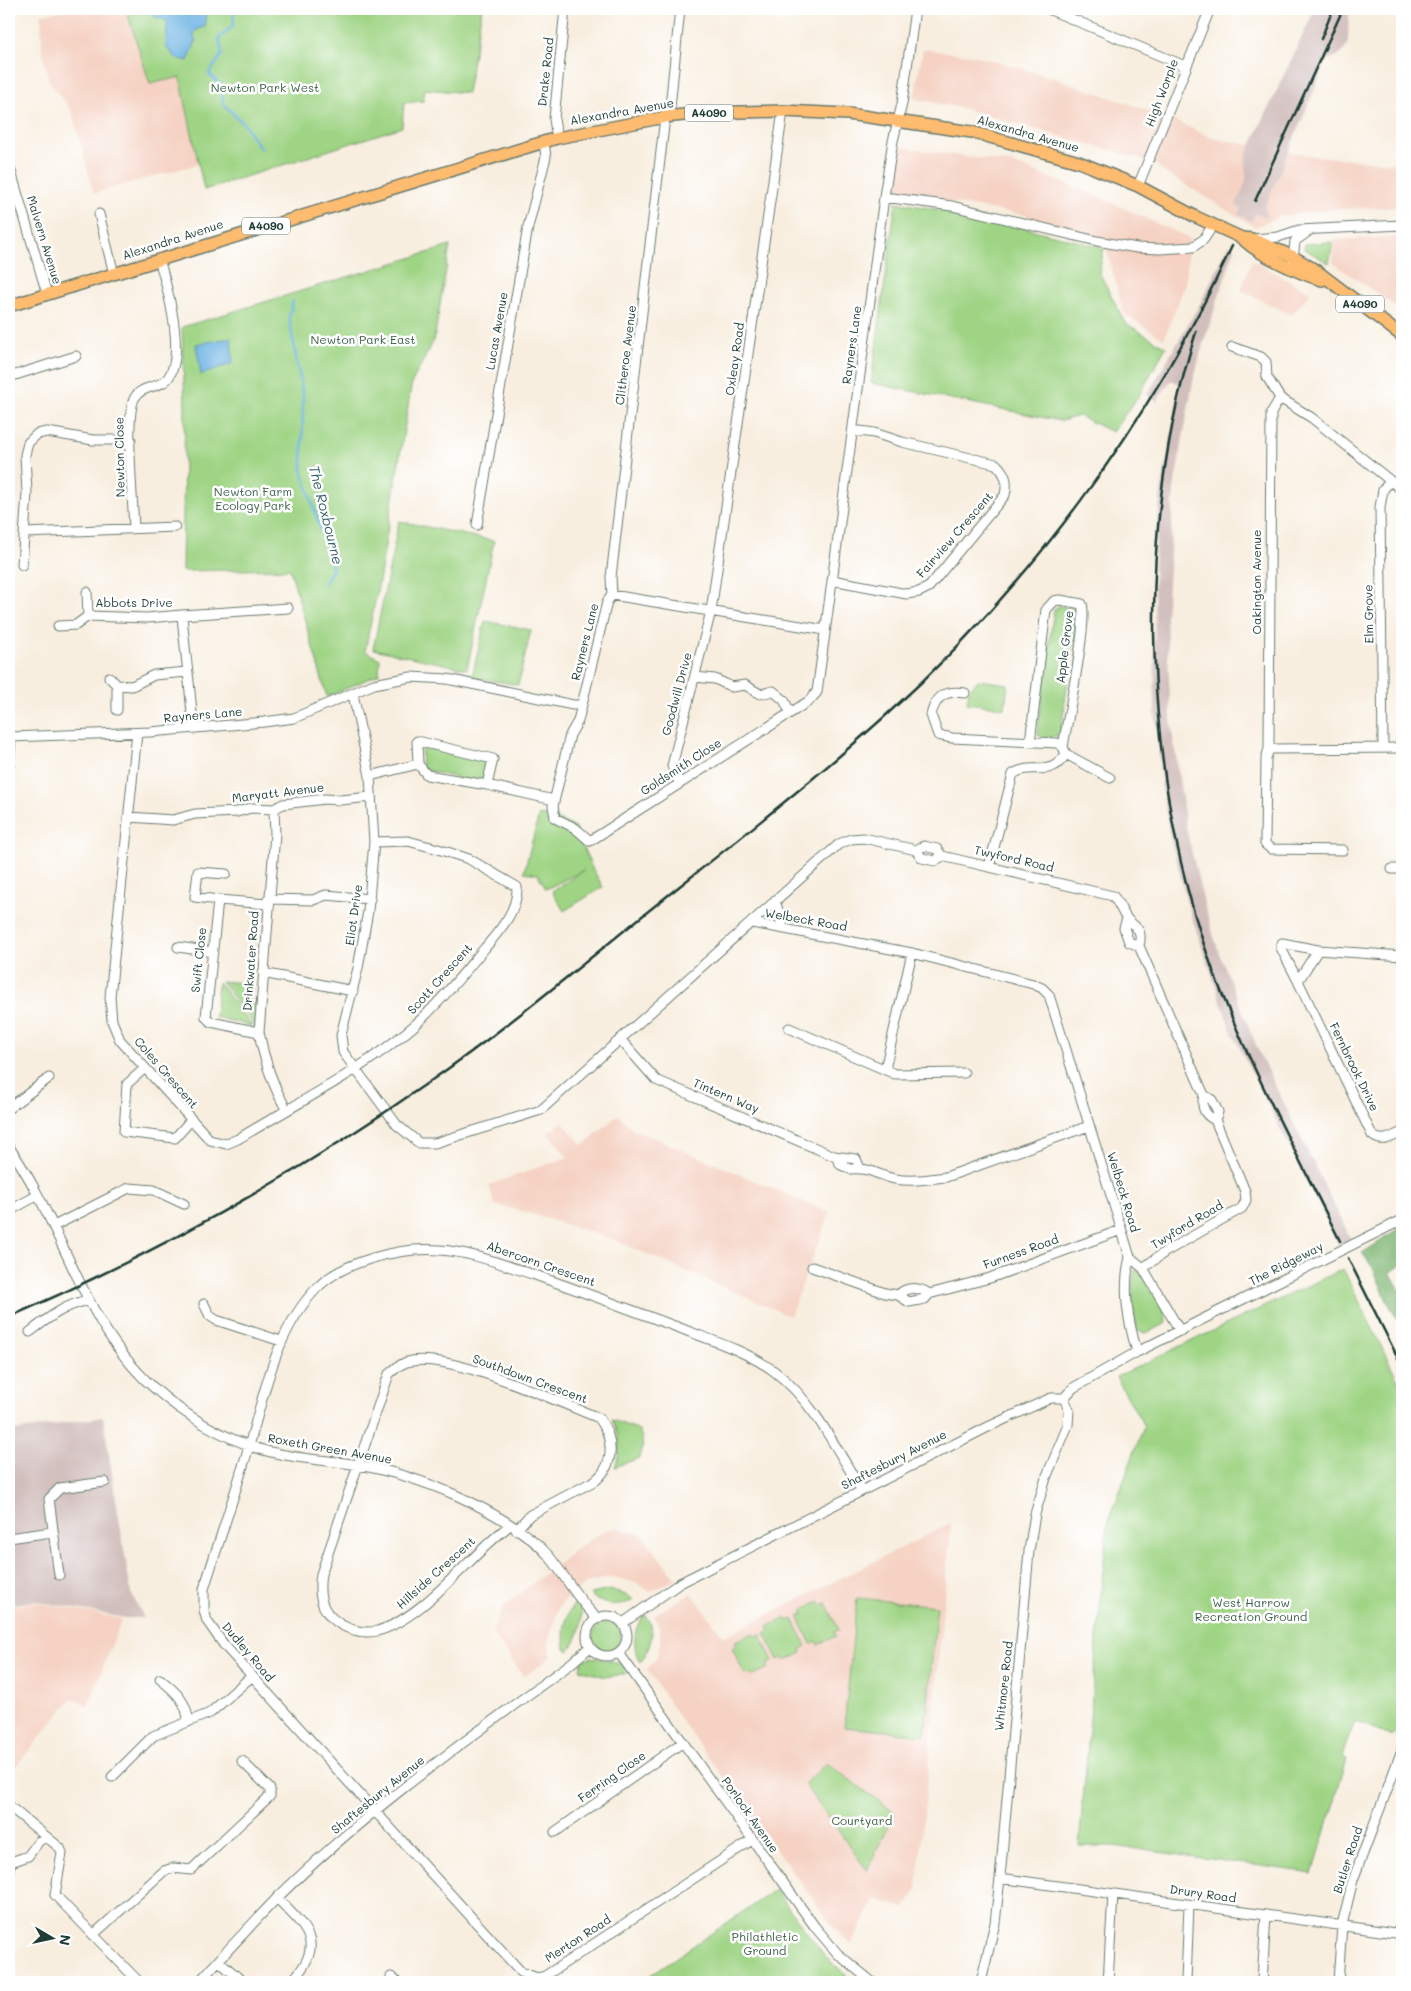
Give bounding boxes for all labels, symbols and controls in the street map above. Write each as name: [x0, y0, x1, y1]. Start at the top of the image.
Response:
street label: Drake Road: [533, 36, 557, 107]
street label: High Worple: [1141, 56, 1181, 129]
park label: Newton Park West: [211, 79, 319, 95]
street label: Alexandra Avenue: [569, 94, 675, 128]
road number: A4090: [685, 105, 733, 122]
street label: Alexandra Avenue: [975, 111, 1081, 155]
street label: Malvern Avenue: [24, 193, 66, 286]
street label: Alexandra Avenue: [120, 215, 225, 263]
road number: A4090: [242, 218, 290, 235]
street label: Lucas Avenue: [481, 291, 511, 371]
road number: A4090: [1336, 296, 1384, 312]
street label: Clitheroe Avenue: [611, 304, 639, 406]
street label: Rayners Lane: [838, 305, 864, 385]
street label: Oxleay Road: [721, 321, 747, 396]
park label: Newton Park East: [311, 331, 416, 347]
street label: Newton Close: [110, 417, 128, 497]
water label: The Roxbourne: [305, 463, 348, 566]
park label: Newton Farm Ecology Park: [214, 483, 292, 513]
street label: Fairview Crescent: [913, 488, 996, 581]
street label: Oakington Avenue: [1248, 529, 1264, 635]
street label: Elm Grove: [1359, 584, 1377, 644]
street label: Abbots Drive: [95, 594, 173, 610]
street label: Rayners Lane: [567, 601, 601, 682]
street label: Apple Grove: [1052, 610, 1076, 684]
street label: Goodwill Drive: [657, 650, 695, 737]
street label: Rayners Lane: [163, 703, 243, 725]
street label: Goldsmith Close: [637, 734, 724, 798]
street label: Maryatt Avenue: [231, 778, 325, 806]
street label: Twyford Road: [973, 841, 1056, 875]
street label: Eliot Drive: [341, 883, 365, 946]
street label: Welbeck Road: [764, 904, 849, 934]
street label: Drinkwater Road: [239, 910, 262, 1011]
street label: Swift Close: [187, 926, 209, 993]
street label: Scott Crescent: [403, 940, 475, 1017]
street label: Fernbrook Drive: [1327, 1020, 1383, 1113]
street label: Coles Crescent: [131, 1033, 202, 1112]
street label: Tintern Way: [691, 1074, 762, 1116]
street label: Welbeck Road: [1104, 1150, 1144, 1234]
street label: Twyford Road: [1147, 1196, 1226, 1252]
street label: Furness Road: [981, 1230, 1061, 1272]
street label: Abercorn Crescent: [485, 1237, 598, 1289]
street label: The Ridgeway: [1246, 1238, 1325, 1289]
street label: Southdown Crescent: [471, 1350, 590, 1406]
street label: Shaftesbury Avenue: [838, 1426, 949, 1493]
street label: Roxeth Green Avenue: [267, 1429, 394, 1467]
street label: Hillside Crescent: [392, 1533, 478, 1612]
park label: West Harrow Recreation Ground: [1195, 1594, 1308, 1624]
street label: Dudley Road: [219, 1618, 279, 1685]
street label: Whitmore Road: [990, 1640, 1016, 1732]
street label: Ferring Close: [574, 1747, 648, 1805]
street label: Shaftesbury Avenue: [327, 1751, 428, 1837]
street label: Porlock Avenue: [719, 1773, 783, 1856]
park label: Courtyard: [832, 1812, 893, 1828]
street label: Butler Road: [1329, 1824, 1366, 1895]
street label: Drury Road: [1169, 1880, 1238, 1906]
street label: Merton Road: [541, 1911, 614, 1966]
north arrow: [28, 1914, 78, 1964]
park label: Philathletic Ground: [732, 1928, 798, 1958]
text: N: [55, 1933, 76, 1947]

